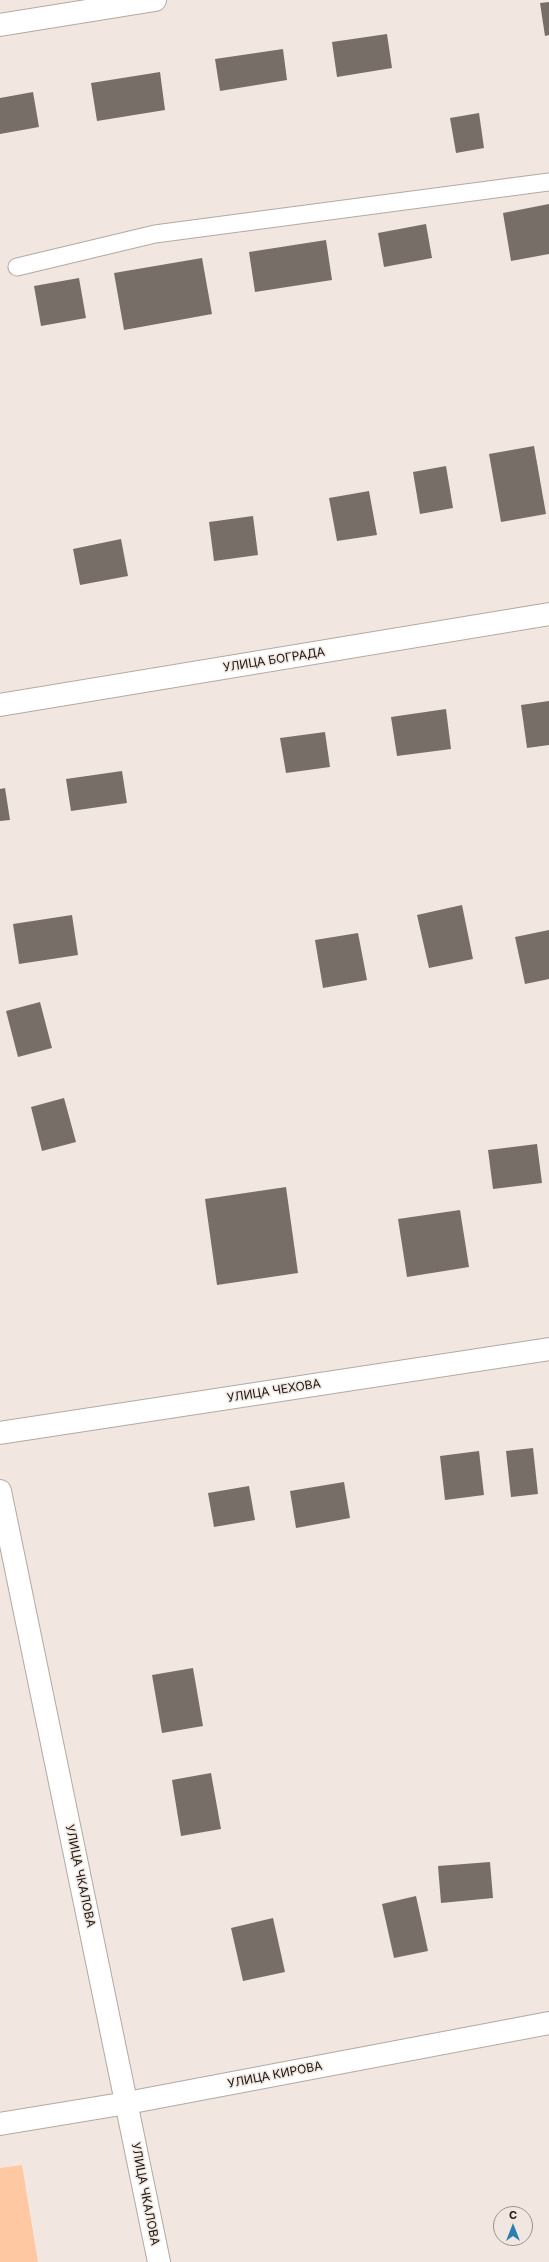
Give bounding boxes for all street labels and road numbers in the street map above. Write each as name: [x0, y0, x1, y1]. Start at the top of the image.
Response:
street label: УЛИЦА БОГРАДА: [222, 645, 326, 675]
street label: УЛИЦА ЧЕХОВА: [226, 1376, 322, 1406]
street label: УЛИЦА ЧКАЛОВА: [62, 1823, 98, 1929]
street label: УЛИЦА КИРОВА: [227, 2059, 323, 2091]
street label: УЛИЦА ЧКАЛОВА: [128, 2141, 162, 2247]

